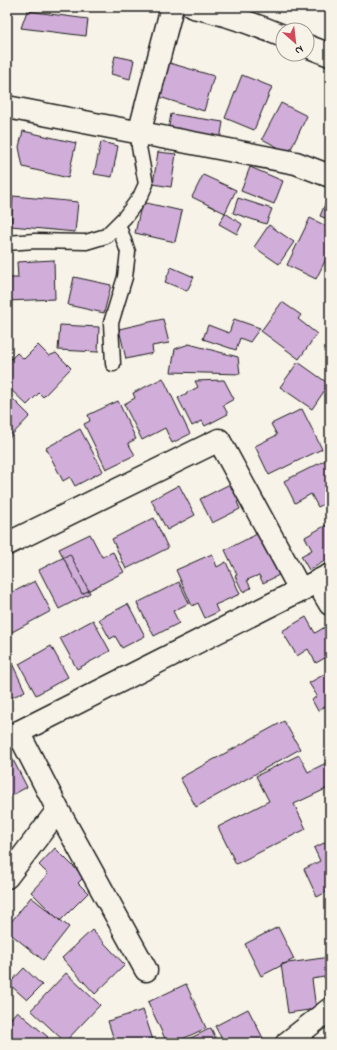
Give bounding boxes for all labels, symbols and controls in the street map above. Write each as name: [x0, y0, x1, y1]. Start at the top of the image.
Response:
north arrow: [275, 22, 315, 62]
text: N: [292, 41, 306, 59]

